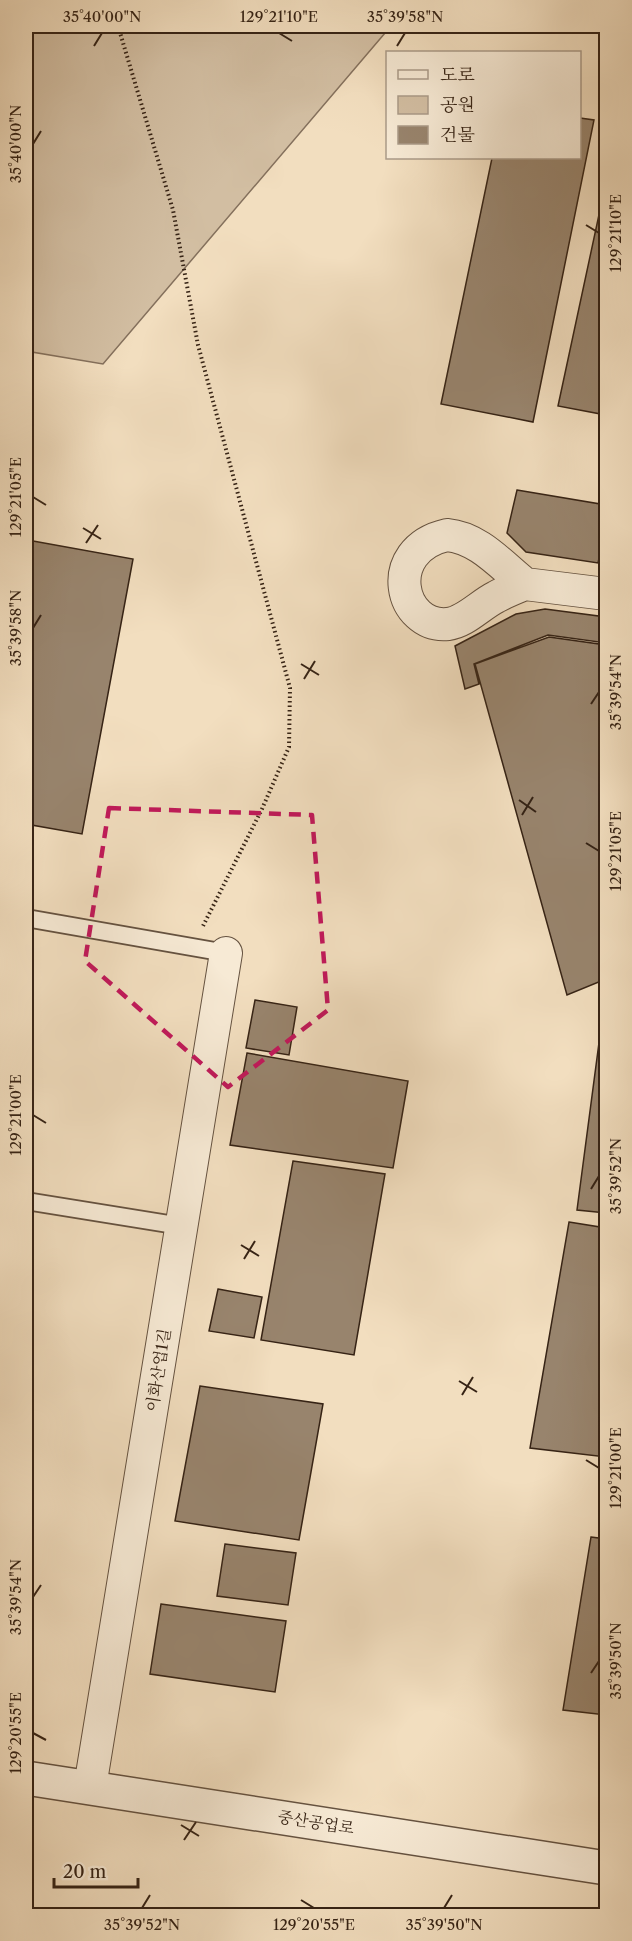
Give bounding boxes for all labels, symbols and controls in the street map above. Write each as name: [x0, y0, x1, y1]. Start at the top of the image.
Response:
text: 35°40'00"N: [63, 7, 141, 26]
text: 129°21'10"E: [240, 7, 318, 26]
text: 35°39'58"N: [367, 7, 443, 26]
legend: [386, 51, 581, 159]
text: 도로: [440, 64, 475, 86]
text: 공원: [440, 94, 475, 116]
text: 35°40'00"N: [6, 105, 25, 183]
text: 건물: [440, 124, 475, 146]
text: 129°21'10"E: [606, 194, 625, 272]
text: 129°21'05"E: [6, 457, 25, 537]
text: 35°39'58"N: [6, 590, 25, 666]
text: 35°39'54"N: [606, 654, 625, 730]
text: 129°21'05"E: [606, 811, 625, 891]
text: 129°21'00"E: [6, 1074, 25, 1156]
text: 35°39'52"N: [606, 1138, 625, 1214]
street label: 이화산업1길: [142, 1327, 174, 1413]
text: 129°21'00"E: [606, 1427, 625, 1509]
text: 35°39'54"N: [6, 1559, 25, 1635]
text: 35°39'50"N: [606, 1622, 625, 1700]
text: 129°20'55"E: [6, 1692, 25, 1774]
street label: 중산공업로: [276, 1806, 356, 1838]
scale bar: [54, 1851, 138, 1889]
text: 20 m: [63, 1861, 107, 1883]
text: 35°39'52"N: [104, 1915, 180, 1934]
text: 129°20'55"E: [273, 1915, 355, 1934]
text: 35°39'50"N: [405, 1915, 483, 1934]

